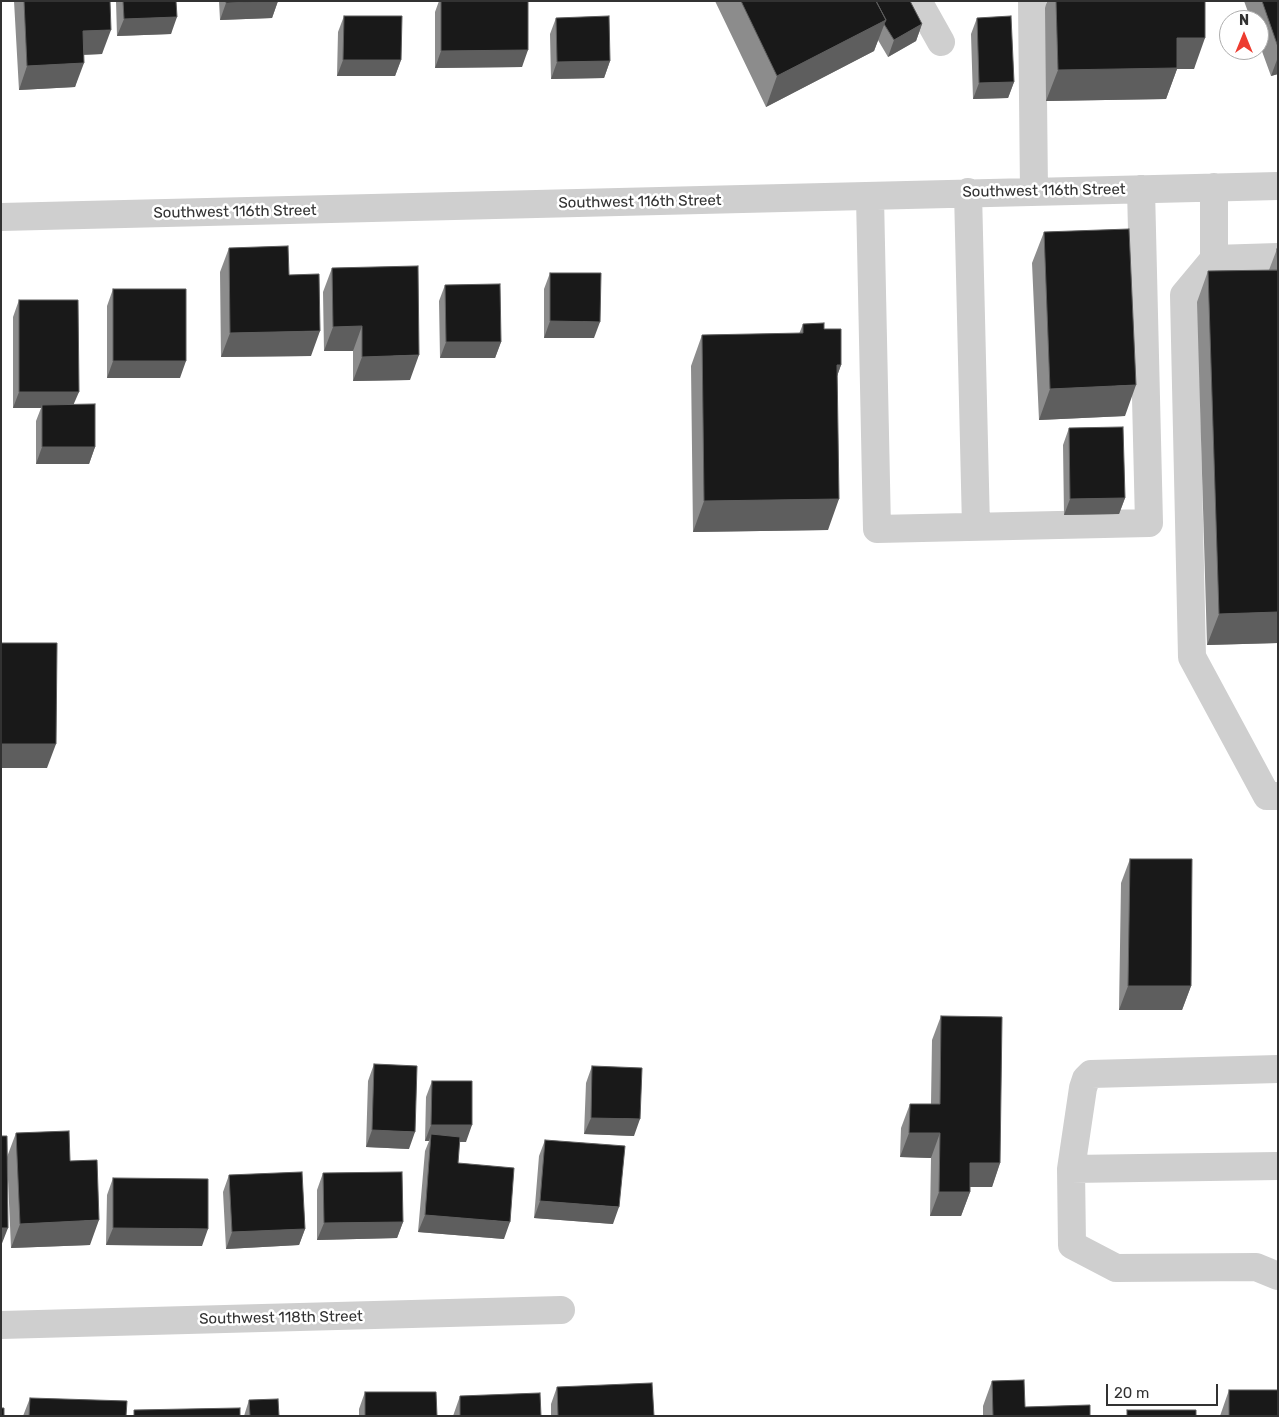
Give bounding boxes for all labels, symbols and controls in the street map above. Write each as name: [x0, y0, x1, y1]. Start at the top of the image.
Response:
north arrow: [1219, 10, 1269, 60]
text: N: [1239, 12, 1249, 29]
street label: Southwest 116th Street: [962, 181, 1126, 201]
street label: Southwest 116th Street: [558, 192, 722, 212]
street label: Southwest 116th Street: [153, 202, 317, 222]
street label: Southwest 118th Street: [199, 1308, 363, 1328]
scale bar: [1109, 1374, 1222, 1406]
text: 20 m: [1114, 1384, 1149, 1402]

